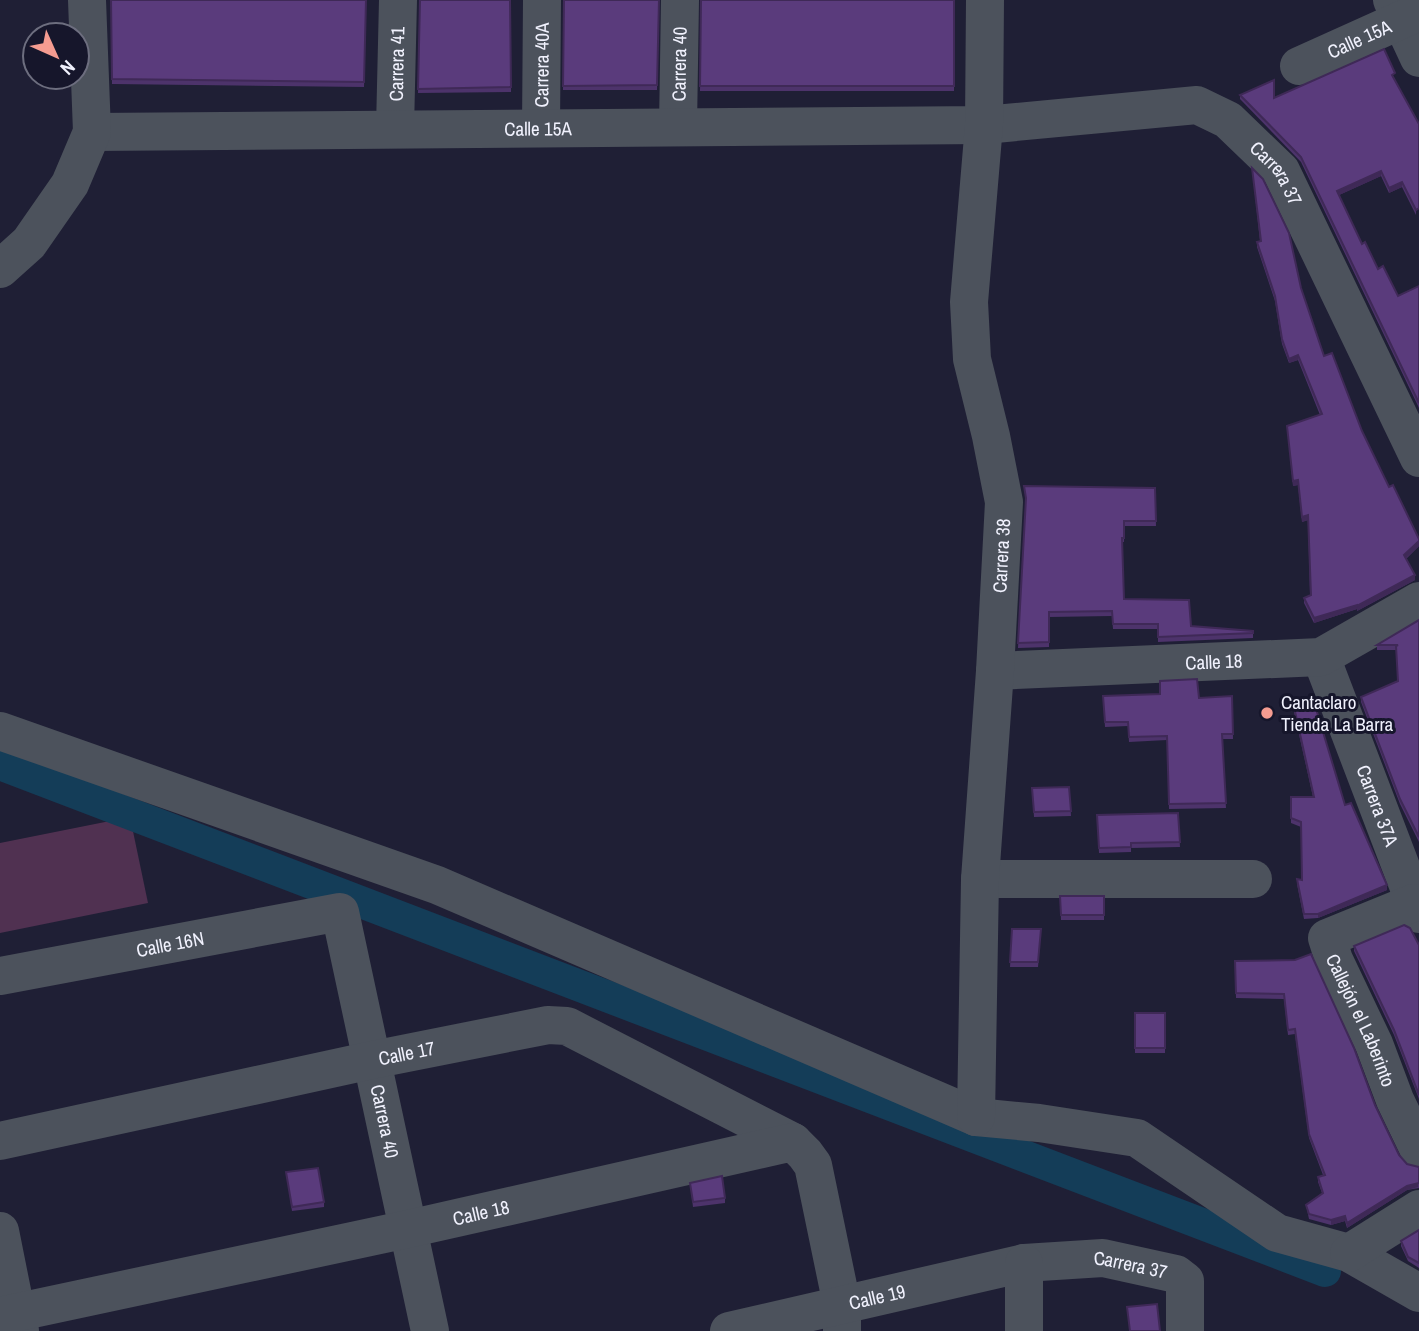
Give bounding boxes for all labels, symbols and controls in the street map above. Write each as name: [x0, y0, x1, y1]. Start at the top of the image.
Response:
street label: Calle 15A: [1323, 13, 1396, 65]
north arrow: [21, 21, 91, 91]
street label: Carrera 40A: [528, 22, 555, 108]
street label: Carrera 41: [383, 26, 410, 102]
street label: Carrera 40: [665, 27, 693, 101]
text: N: [55, 55, 81, 81]
street label: Calle 15A: [504, 115, 572, 142]
street label: Carrera 37: [1244, 135, 1309, 210]
street label: Carrera 38: [986, 518, 1016, 594]
street label: Calle 18: [1185, 647, 1243, 676]
place label: Cantaclaro Tienda La Barra: [1281, 689, 1394, 737]
marker: Cantaclaro Tienda La Barra: [1259, 705, 1275, 721]
street label: Carrera 37A: [1350, 761, 1405, 850]
street label: Calle 16N: [134, 925, 206, 963]
street label: Callejón el Laberinto: [1320, 949, 1402, 1090]
street label: Calle 17: [376, 1035, 438, 1071]
street label: Carrera 40: [364, 1082, 405, 1160]
street label: Calle 18: [450, 1194, 512, 1231]
street label: Carrera 37: [1093, 1245, 1170, 1285]
street label: Calle 19: [846, 1278, 908, 1316]

